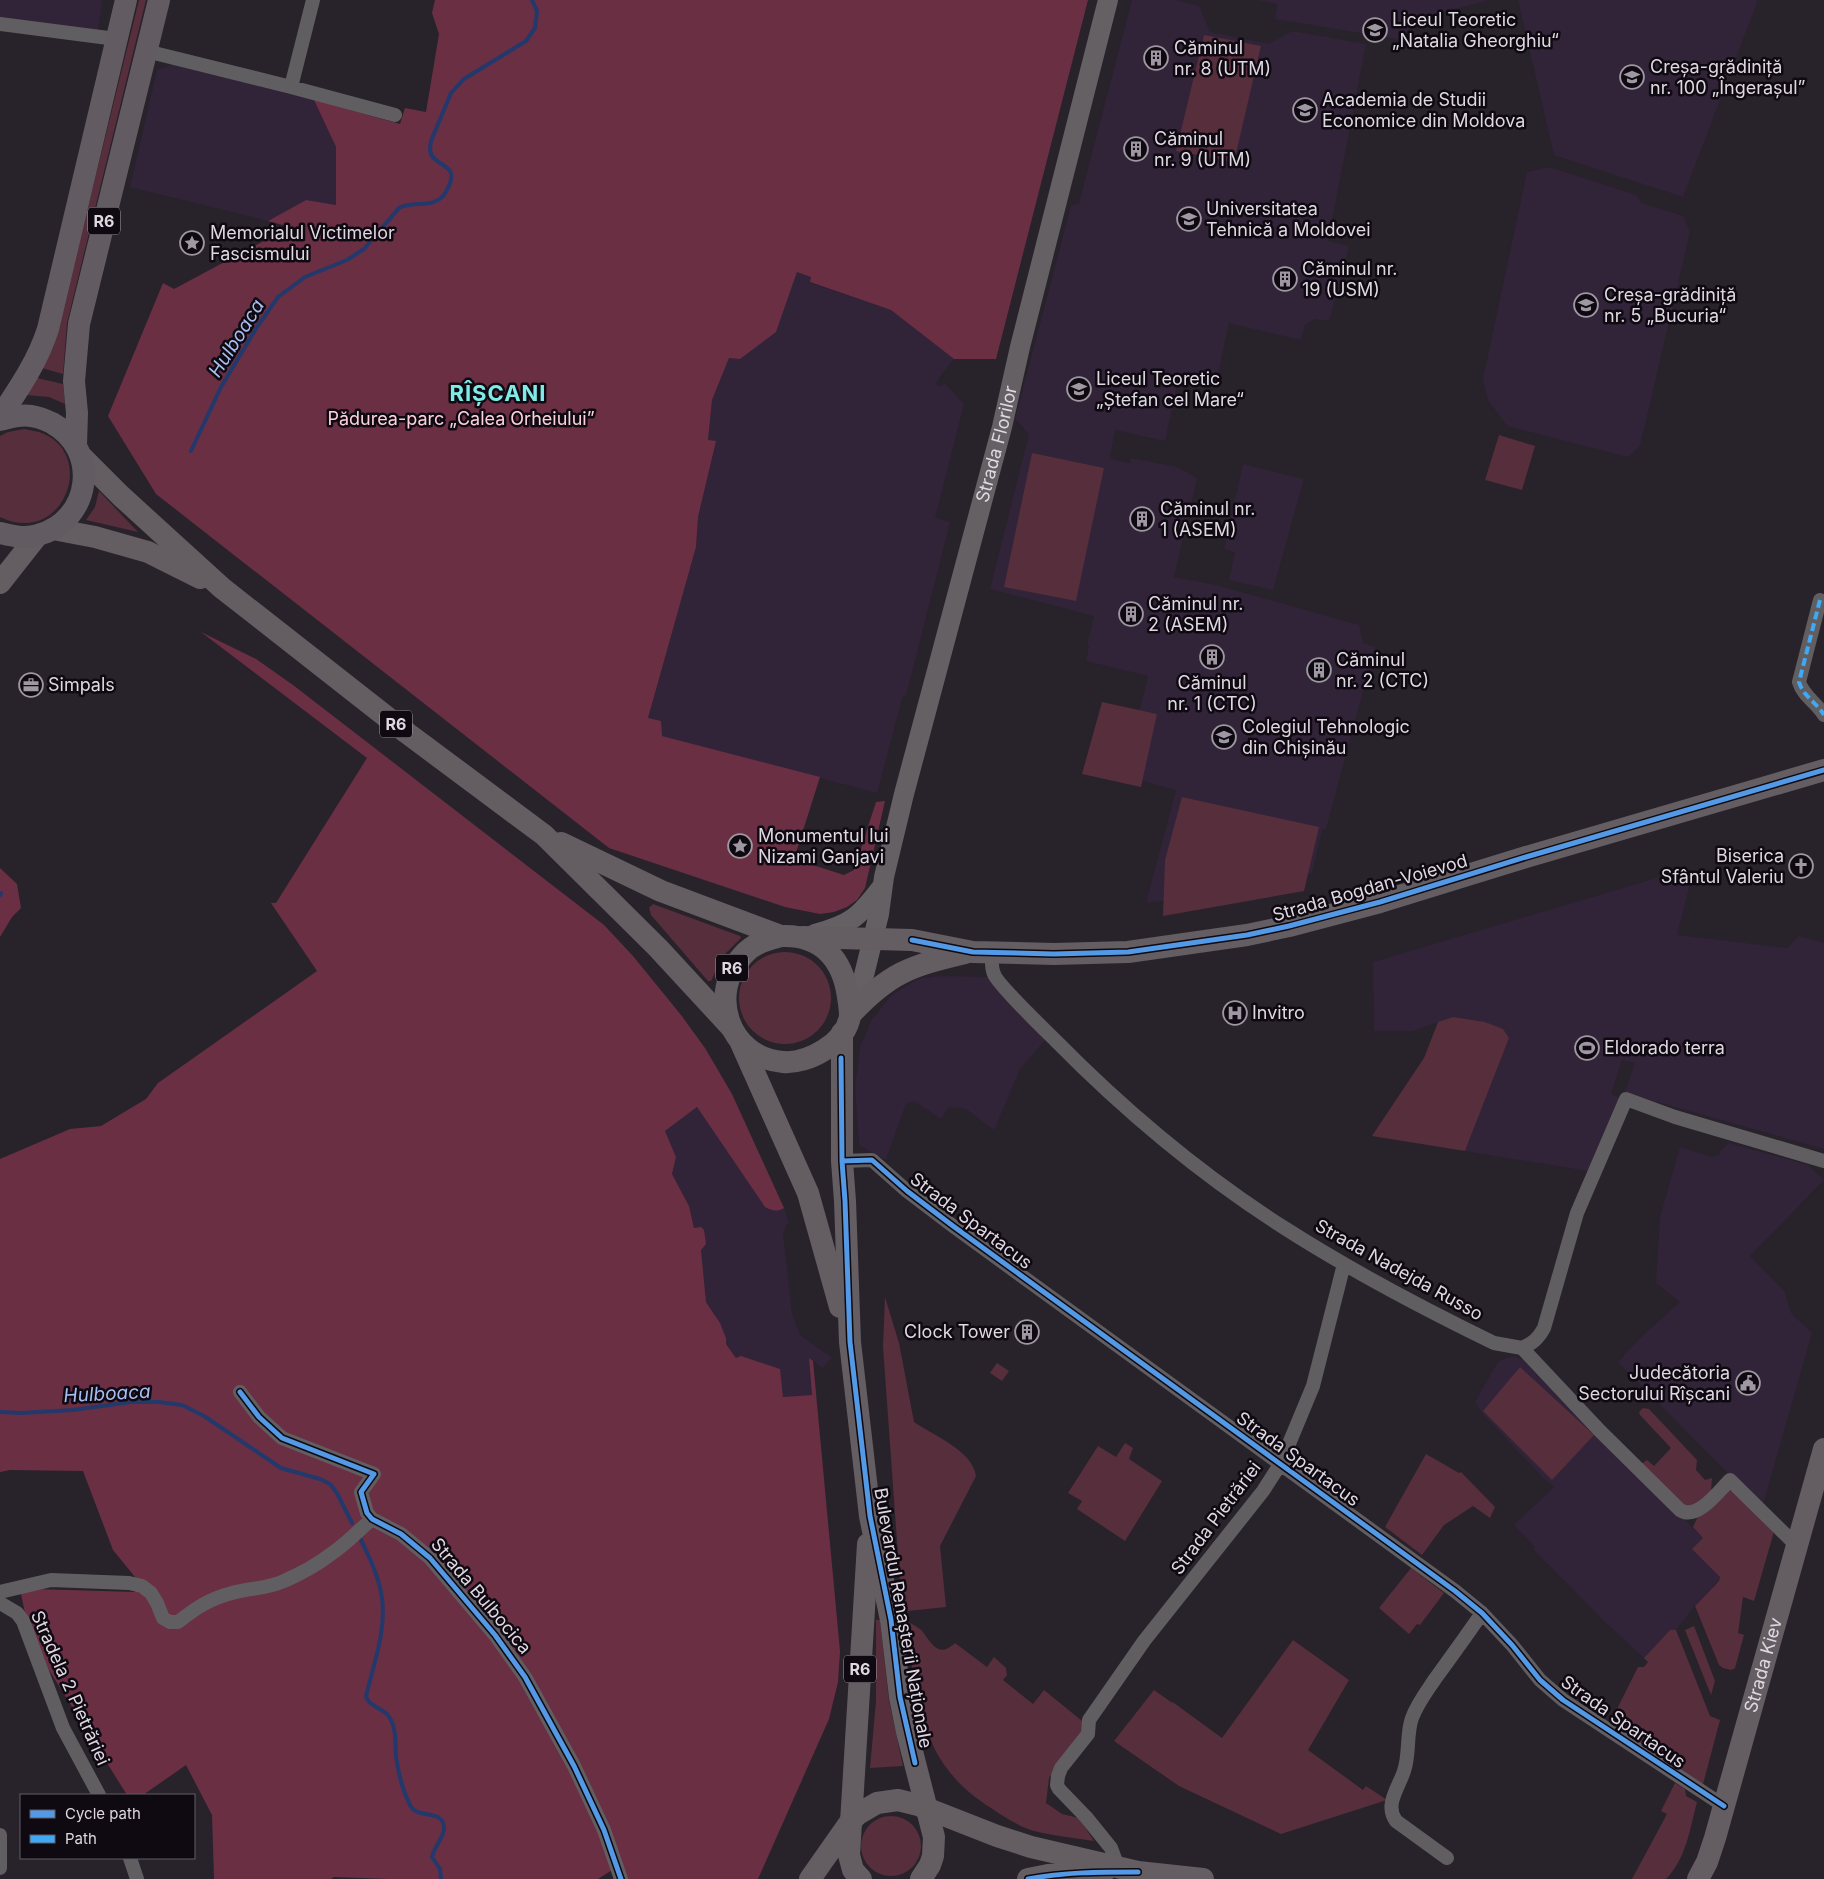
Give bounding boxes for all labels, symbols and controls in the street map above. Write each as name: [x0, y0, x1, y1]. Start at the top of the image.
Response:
place label: Liceul Teoretic „Natalia Gheorghiu“: [1392, 9, 1559, 51]
school or university icon: Liceul Teoretic „Natalia Gheorghiu“: [1362, 17, 1388, 43]
place label: Căminul nr. 8 (UTM): [1174, 37, 1271, 79]
building icon: Căminul nr. 8 (UTM): [1143, 45, 1169, 71]
place label: Creșa-grădiniță nr. 100 „Îngerașul”: [1650, 56, 1806, 99]
school or university icon: Creșa-grădiniță nr. 100 „Îngerașul”: [1619, 64, 1645, 90]
place label: Academia de Studii Economice din Moldova: [1322, 89, 1525, 131]
school or university icon: Academia de Studii Economice din Moldova: [1292, 97, 1318, 123]
place label: Căminul nr. 9 (UTM): [1154, 128, 1251, 170]
building icon: Căminul nr. 9 (UTM): [1123, 136, 1149, 162]
place label: Universitatea Tehnică a Moldovei: [1206, 198, 1371, 240]
school or university icon: Universitatea Tehnică a Moldovei: [1176, 206, 1202, 232]
road number: R6: [88, 208, 120, 235]
place label: Memorialul Victimelor Fascismului: [210, 222, 395, 264]
place icon: Memorialul Victimelor Fascismului: [179, 230, 205, 256]
place label: Căminul nr. 19 (USM): [1302, 258, 1398, 300]
building icon: Căminul nr. 19 (USM): [1272, 266, 1298, 292]
place label: Creșa-grădiniță nr. 5 „Bucuria“: [1604, 284, 1736, 326]
school or university icon: Creșa-grădiniță nr. 5 „Bucuria“: [1573, 292, 1599, 318]
water label: Hulboaca: [204, 295, 269, 381]
place label: Liceul Teoretic „Ștefan cel Mare“: [1096, 368, 1244, 411]
school or university icon: Liceul Teoretic „Ștefan cel Mare“: [1066, 376, 1092, 402]
district label: RÎȘCANI: [449, 380, 547, 406]
street label: Strada Florilor: [971, 383, 1021, 505]
park label: Pădurea-parc „Calea Orheiului”: [327, 408, 595, 429]
place label: Căminul nr. 1 (ASEM): [1160, 498, 1256, 540]
building icon: Căminul nr. 1 (ASEM): [1129, 506, 1155, 532]
place label: Căminul nr. 2 (ASEM): [1148, 593, 1244, 635]
building icon: Căminul nr. 2 (ASEM): [1118, 601, 1144, 627]
building icon: Căminul nr. 1 (CTC): [1199, 644, 1225, 670]
place label: Căminul nr. 2 (CTC): [1336, 649, 1429, 691]
building icon: Căminul nr. 2 (CTC): [1306, 657, 1332, 683]
office icon: Simpals: [18, 672, 44, 698]
place label: Căminul nr. 1 (CTC): [1167, 672, 1257, 714]
place label: Simpals: [48, 674, 115, 695]
road number: R6: [380, 711, 412, 738]
place label: Colegiul Tehnologic din Chișinău: [1242, 716, 1410, 759]
school or university icon: Colegiul Tehnologic din Chișinău: [1211, 724, 1237, 750]
place label: Monumentul lui Nizami Ganjavi: [758, 825, 889, 867]
place icon: Monumentul lui Nizami Ganjavi: [727, 833, 753, 859]
place label: Biserica Sfântul Valeriu: [1661, 845, 1784, 887]
street label: Strada Bogdan-Voievod: [1270, 850, 1470, 925]
church icon: Biserica Sfântul Valeriu: [1788, 853, 1814, 879]
road number: R6: [716, 954, 748, 981]
hospital icon: Invitro: [1222, 1000, 1248, 1026]
place label: Invitro: [1252, 1002, 1305, 1023]
sports icon: Eldorado terra: [1574, 1035, 1600, 1061]
place label: Eldorado terra: [1604, 1037, 1725, 1058]
street label: Strada Spartacus: [906, 1168, 1036, 1273]
street label: Strada Nadejda Russo: [1312, 1215, 1487, 1324]
building icon: Clock Tower: [1014, 1319, 1040, 1345]
place label: Clock Tower: [904, 1321, 1010, 1342]
place label: Judecătoria Sectorului Rîșcani: [1578, 1362, 1730, 1405]
public building icon: Judecătoria Sectorului Rîșcani: [1735, 1370, 1761, 1396]
water label: Hulboaca: [63, 1380, 152, 1407]
street label: Strada Spartacus: [1233, 1407, 1364, 1510]
street label: Strada Pietrăriei: [1166, 1457, 1265, 1578]
street label: Bulevardul Renașterii Naționale: [869, 1486, 937, 1750]
street label: Strada Bulbocica: [427, 1534, 536, 1658]
street label: Stradela 2 Pietrăriei: [27, 1607, 114, 1768]
street label: Strada Kiev: [1740, 1615, 1786, 1715]
road number: R6: [844, 1656, 876, 1682]
street label: Strada Spartacus: [1557, 1671, 1689, 1772]
legend: [20, 1794, 195, 1859]
text: Cycle path: [65, 1804, 141, 1823]
text: Path: [65, 1829, 97, 1848]

